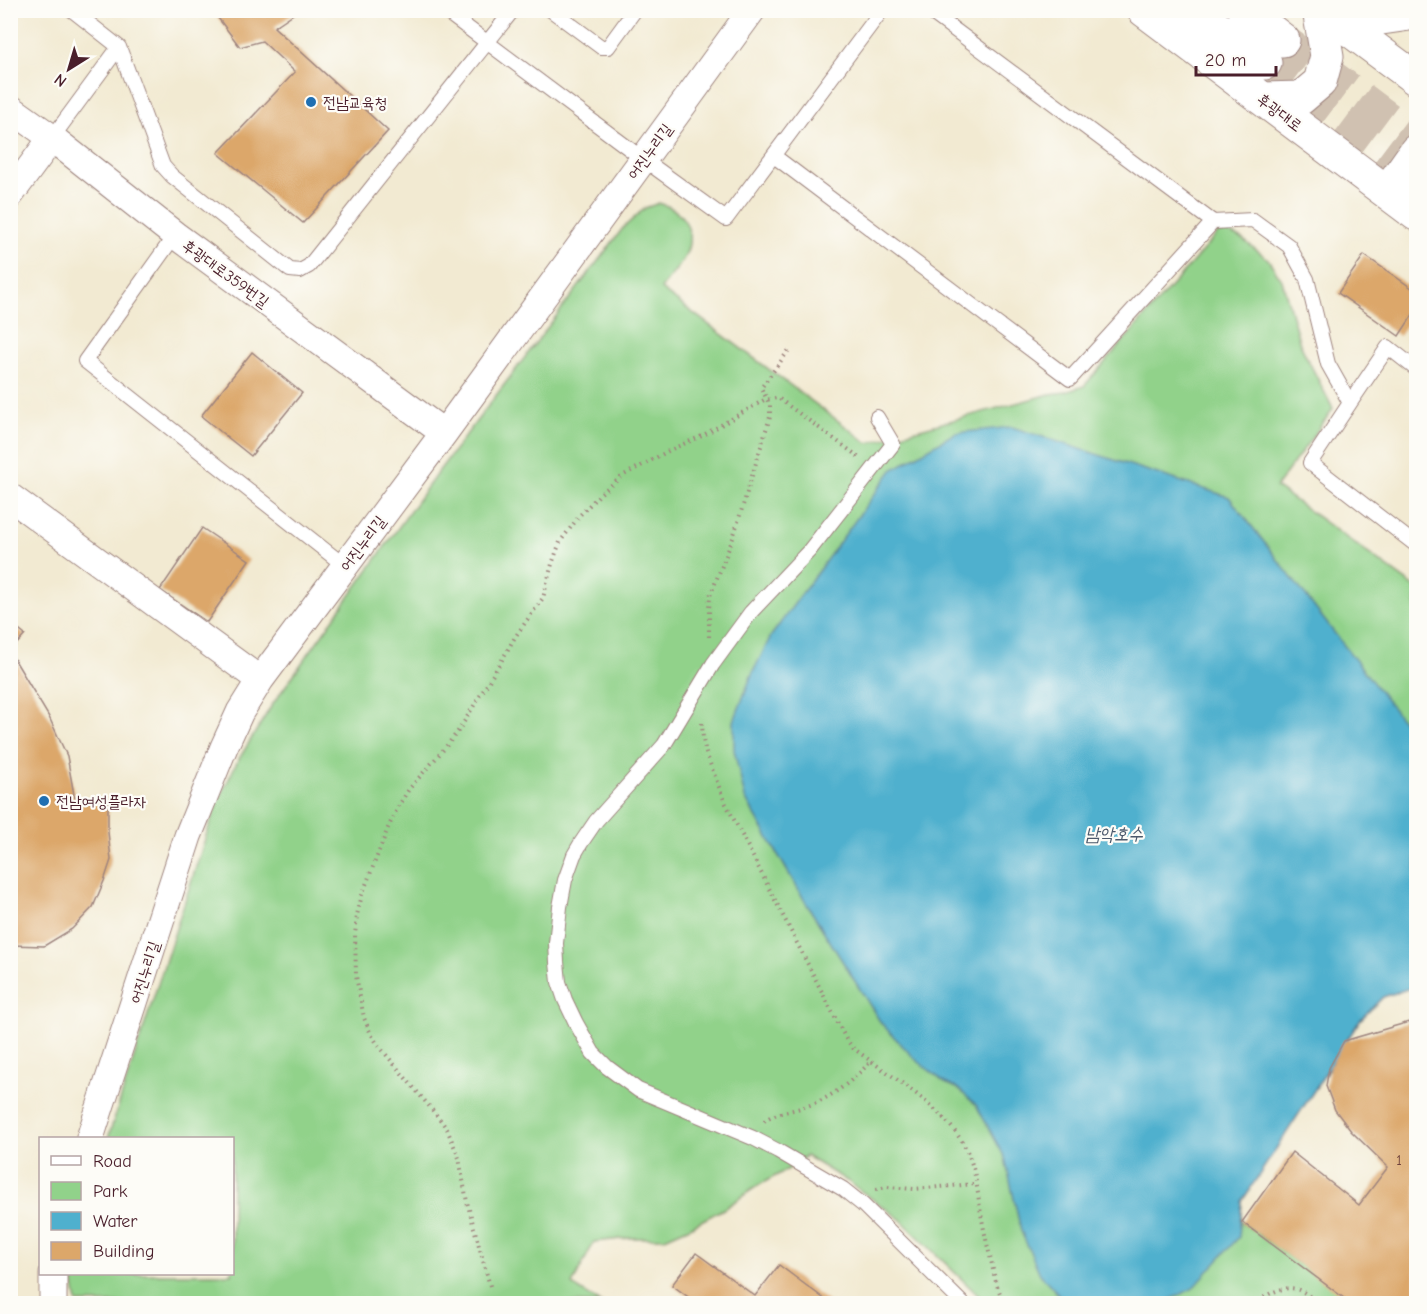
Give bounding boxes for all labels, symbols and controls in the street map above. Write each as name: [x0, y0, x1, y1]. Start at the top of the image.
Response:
north arrow: [39, 39, 99, 99]
scale bar: [1196, 39, 1276, 77]
text: 20 m: [1205, 50, 1246, 71]
text: N: [51, 70, 70, 91]
street label: 후광대로: [1253, 90, 1305, 135]
place label: 전남교육청: [323, 94, 387, 112]
marker: 전남교육청: [304, 95, 318, 109]
street label: 어진누리길: [624, 120, 676, 183]
street label: 후광대로359번길: [179, 236, 272, 311]
street label: 어진누리길: [336, 512, 389, 575]
place label: 전남여성플라자: [56, 793, 146, 811]
marker: 전남여성플라자: [37, 794, 51, 808]
water label: 남악호수: [1085, 824, 1143, 845]
street label: 어진누리길: [126, 939, 163, 1006]
legend: [39, 1137, 234, 1275]
text: Road: [93, 1151, 132, 1172]
house number: 1: [1396, 1152, 1402, 1169]
text: Park: [93, 1181, 128, 1202]
text: Water: [93, 1211, 138, 1232]
text: Building: [93, 1241, 155, 1262]

